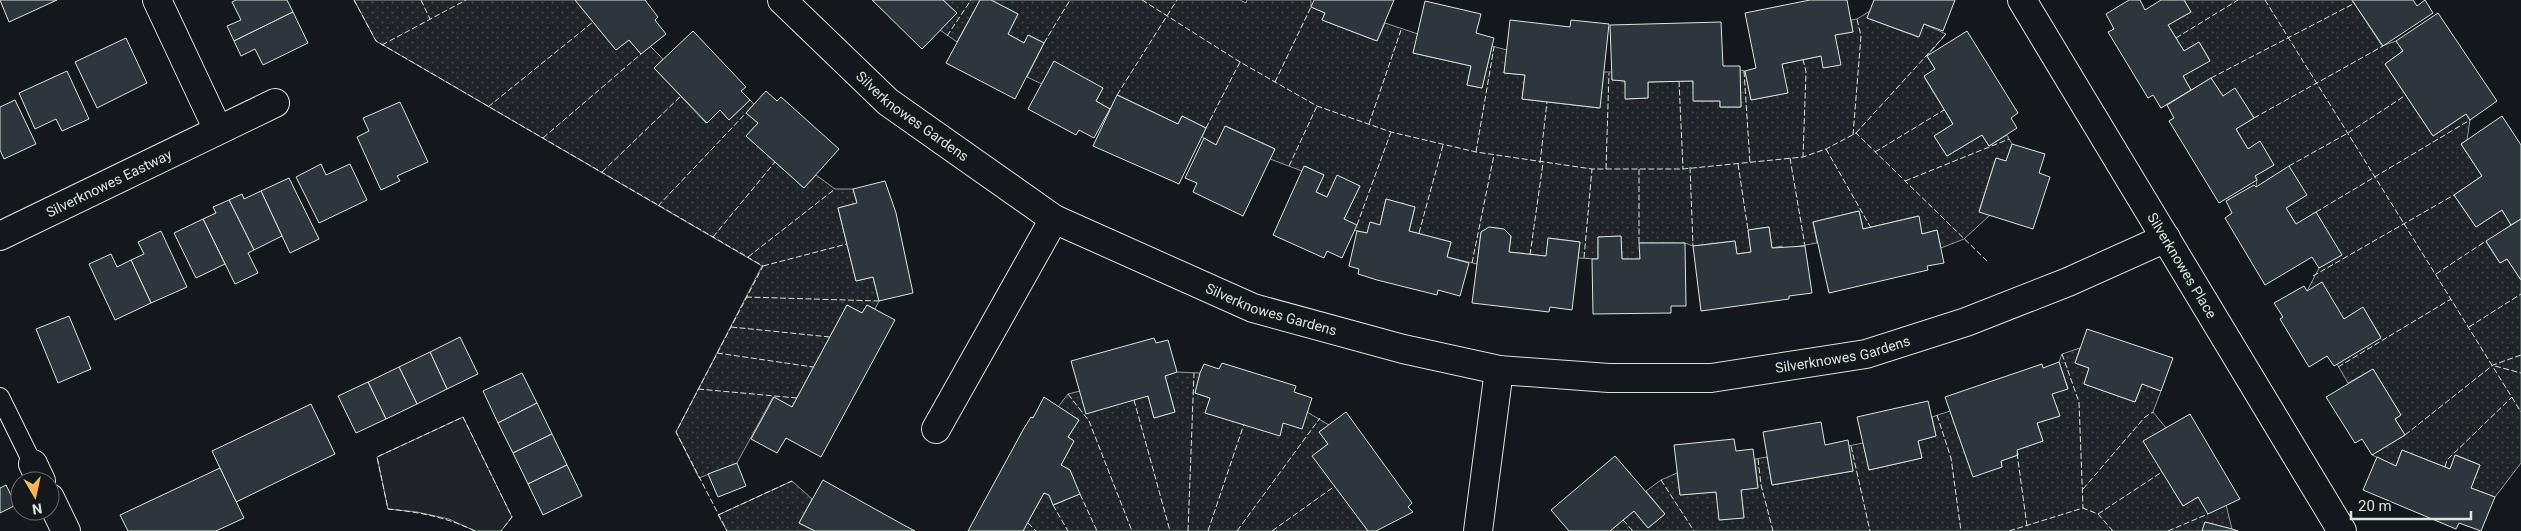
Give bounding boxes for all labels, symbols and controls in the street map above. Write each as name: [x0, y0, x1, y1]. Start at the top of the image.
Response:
street label: Silverknowes Gardens: [853, 68, 972, 164]
street label: Silverknowes Eastway: [43, 146, 175, 220]
street label: Silverknowes Place: [2144, 210, 2220, 321]
street label: Silverknowes Gardens: [1203, 280, 1339, 339]
street label: Silverknowes Gardens: [1774, 332, 1912, 376]
north arrow: [10, 471, 60, 521]
scale bar: [2351, 488, 2471, 520]
text: 20 m: [2358, 497, 2392, 515]
text: N: [31, 500, 43, 518]

